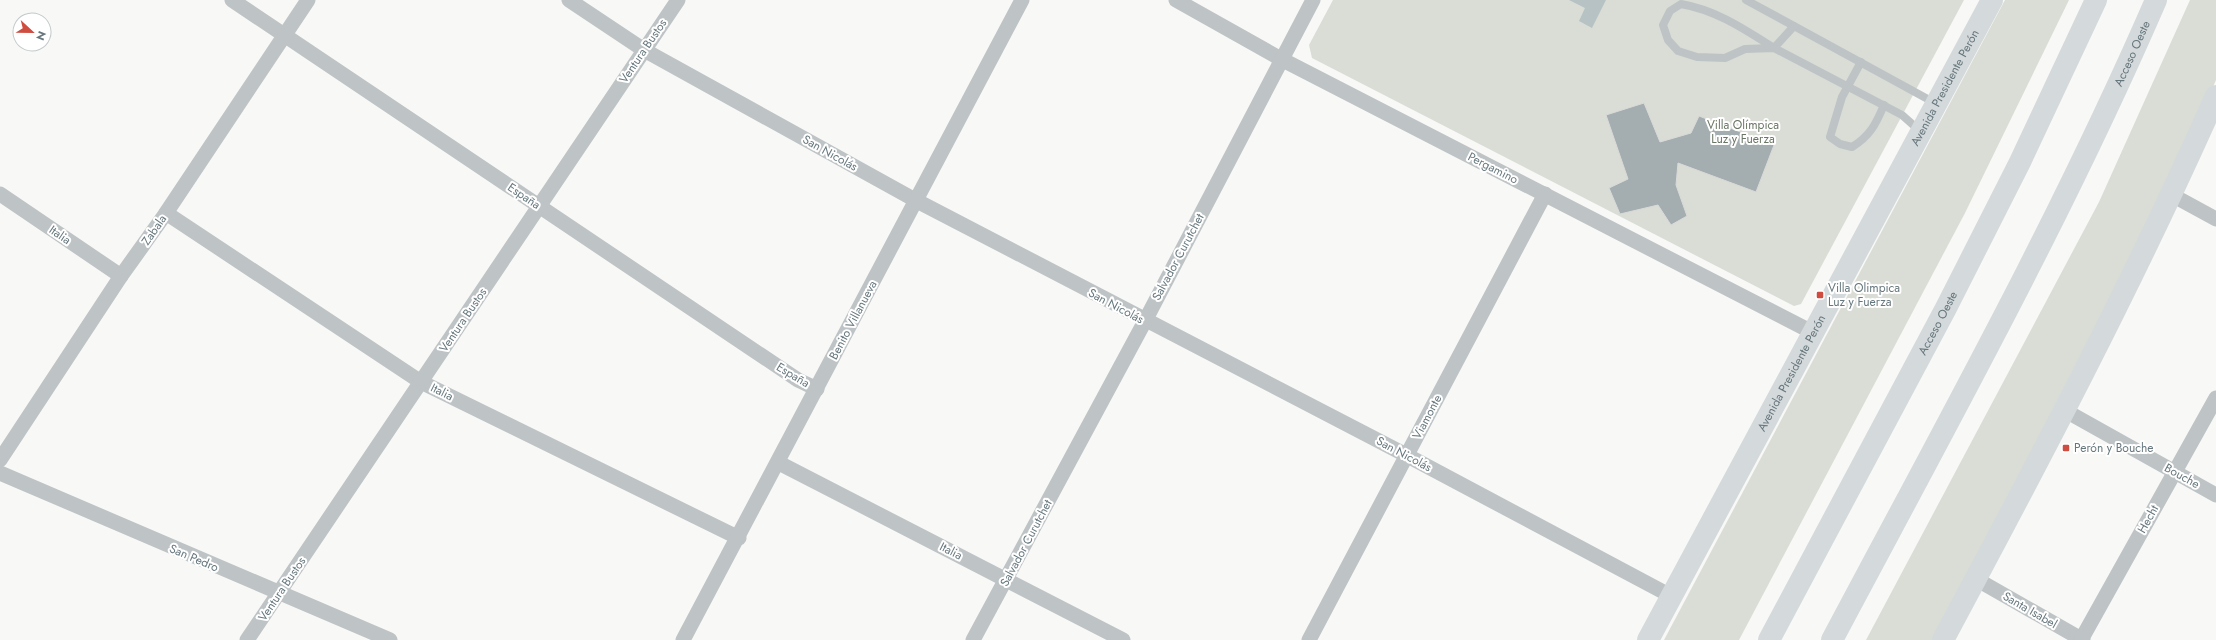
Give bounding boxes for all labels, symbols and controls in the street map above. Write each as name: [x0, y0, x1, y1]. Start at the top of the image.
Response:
north arrow: [12, 12, 52, 52]
street label: Ventura Bustos: [615, 15, 671, 87]
street label: Acceso Oeste: [2110, 18, 2155, 89]
street label: Avenida Presidente Perón: [1906, 26, 1984, 149]
text: N: [32, 29, 50, 43]
park label: Villa Olímpica Luz y Fuerza: [1707, 116, 1779, 148]
street label: San Nicolás: [799, 130, 861, 176]
street label: Pergamino: [1465, 148, 1522, 189]
street label: España: [504, 178, 544, 214]
street label: Salvador Curutchet: [1147, 210, 1209, 304]
street label: Zabala: [137, 211, 171, 249]
street label: Italia: [45, 221, 75, 249]
street label: Benito Villanueva: [825, 277, 882, 363]
place label: Villa Olimpica Luz y Fuerza: [1828, 279, 1900, 311]
street label: Ventura Bustos: [435, 284, 491, 356]
street label: San Nicolás: [1085, 284, 1147, 328]
street label: Acceso Oeste: [1913, 288, 1962, 358]
marker: Villa Olimpica Luz y Fuerza: [1815, 290, 1825, 300]
street label: Avenida Presidente Perón: [1753, 312, 1830, 435]
street label: España: [773, 358, 813, 392]
street label: Italia: [428, 379, 457, 405]
street label: Viamonte: [1408, 392, 1446, 442]
street label: San Nicolás: [1373, 432, 1435, 476]
place label: Perón y Bouche: [2074, 439, 2153, 457]
marker: Perón y Bouche: [2061, 443, 2071, 453]
street label: Bouche: [2161, 459, 2203, 493]
street label: Salvador Curutchet: [995, 496, 1057, 590]
street label: Hecht: [2133, 502, 2163, 536]
street label: Italia: [937, 538, 966, 564]
street label: San Pedro: [167, 540, 222, 577]
street label: Ventura Bustos: [254, 553, 310, 625]
street label: Santa Isabel: [1999, 587, 2061, 633]

